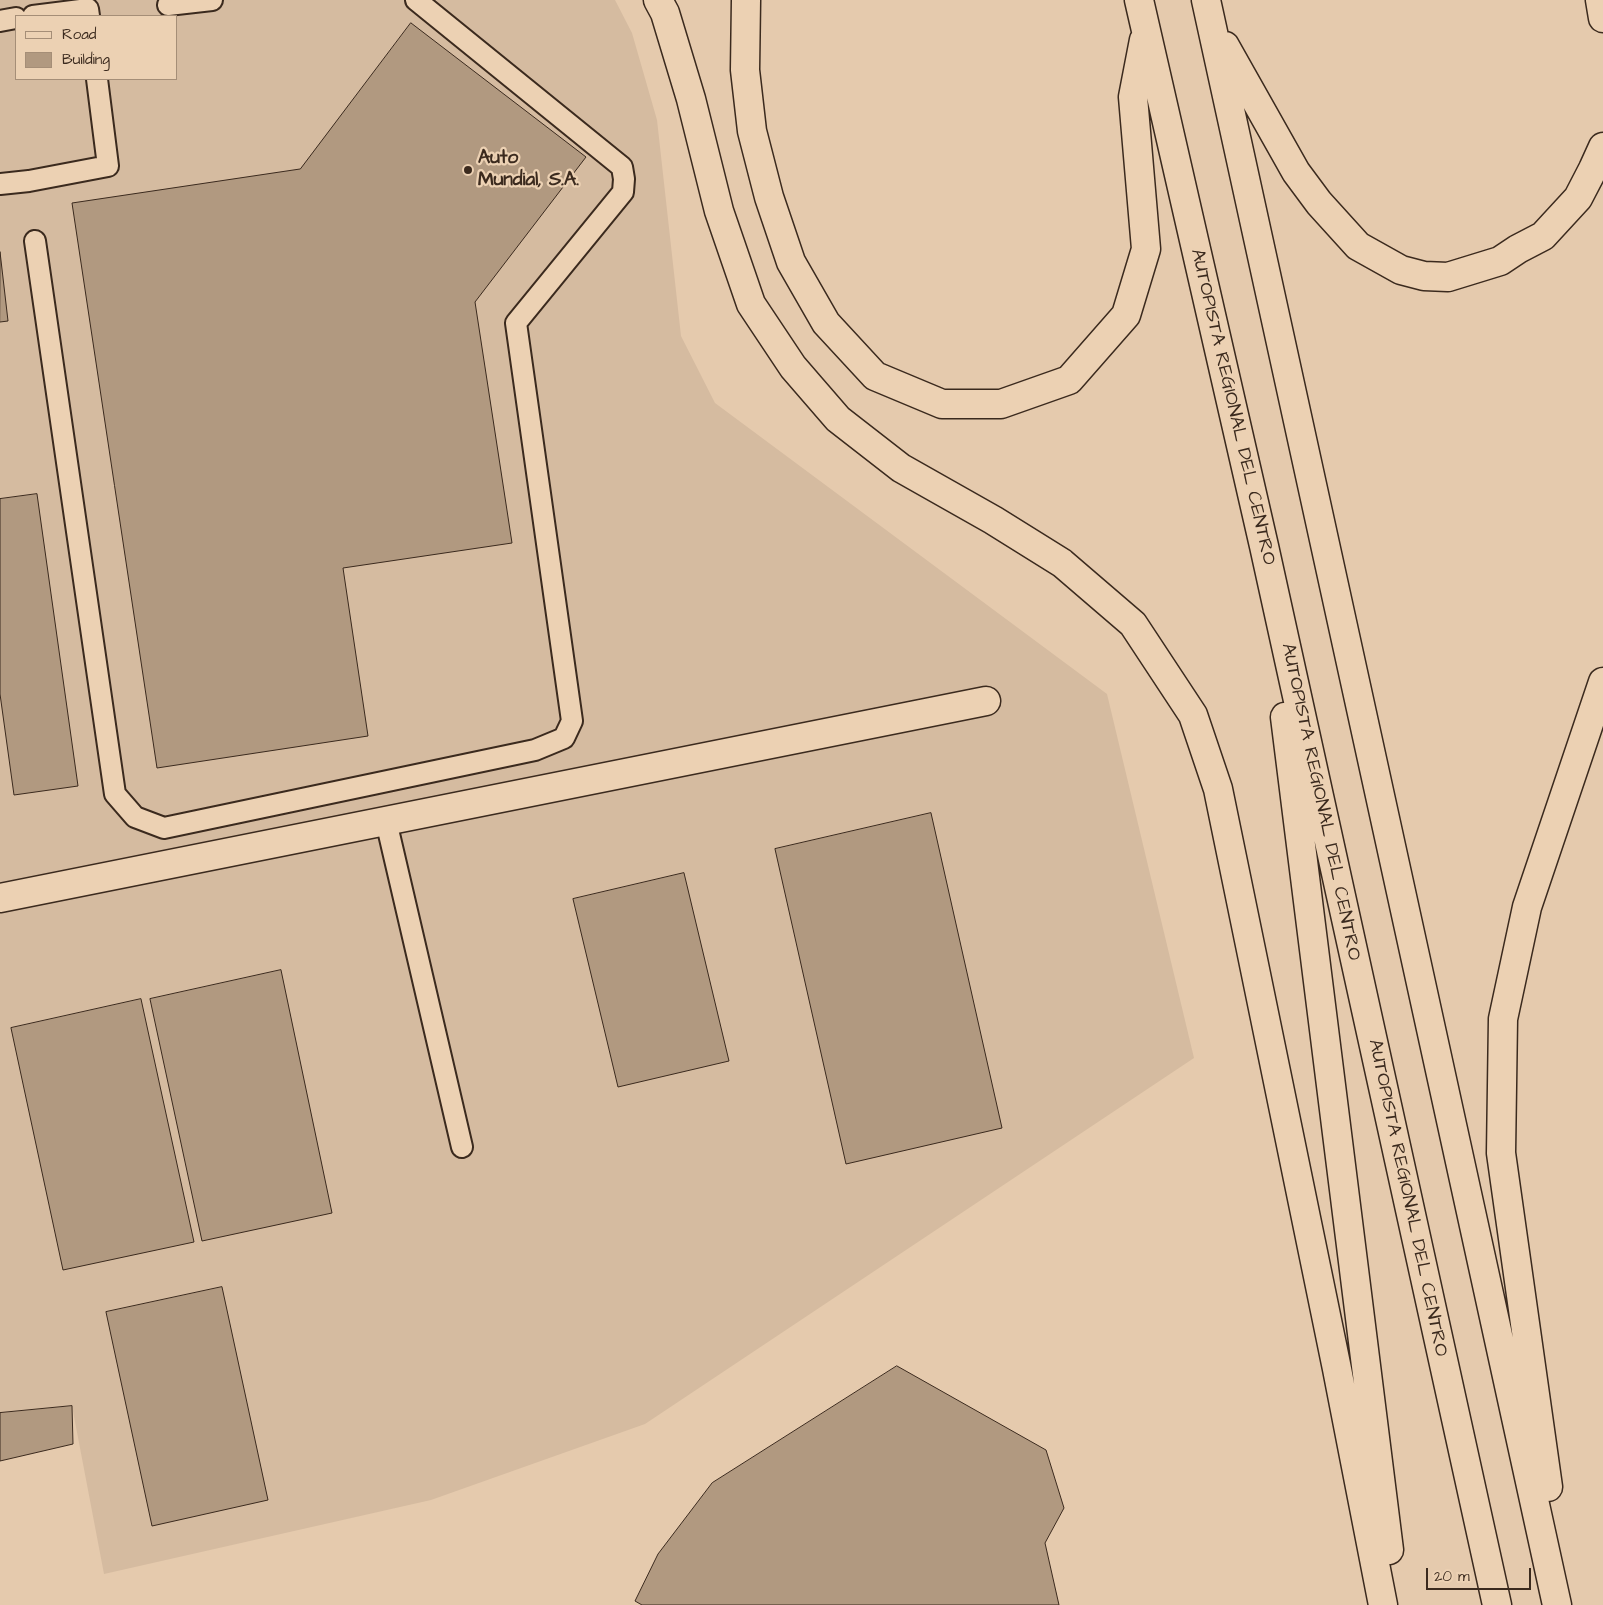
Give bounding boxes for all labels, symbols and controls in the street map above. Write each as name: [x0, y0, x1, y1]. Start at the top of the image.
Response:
legend: [15, 15, 178, 80]
text: Road: [62, 24, 96, 45]
text: Building: [62, 49, 110, 70]
place label: Auto Mundial, S.A.: [478, 148, 579, 192]
marker: Auto Mundial, S.A.: [462, 164, 474, 176]
street label: AUTOPISTA REGIONAL DEL CENTRO: [1184, 247, 1280, 567]
street label: AUTOPISTA REGIONAL DEL CENTRO: [1275, 641, 1365, 963]
street label: AUTOPISTA REGIONAL DEL CENTRO: [1362, 1037, 1452, 1359]
scale bar: [1428, 1558, 1533, 1590]
text: 20 m: [1434, 1566, 1470, 1587]

